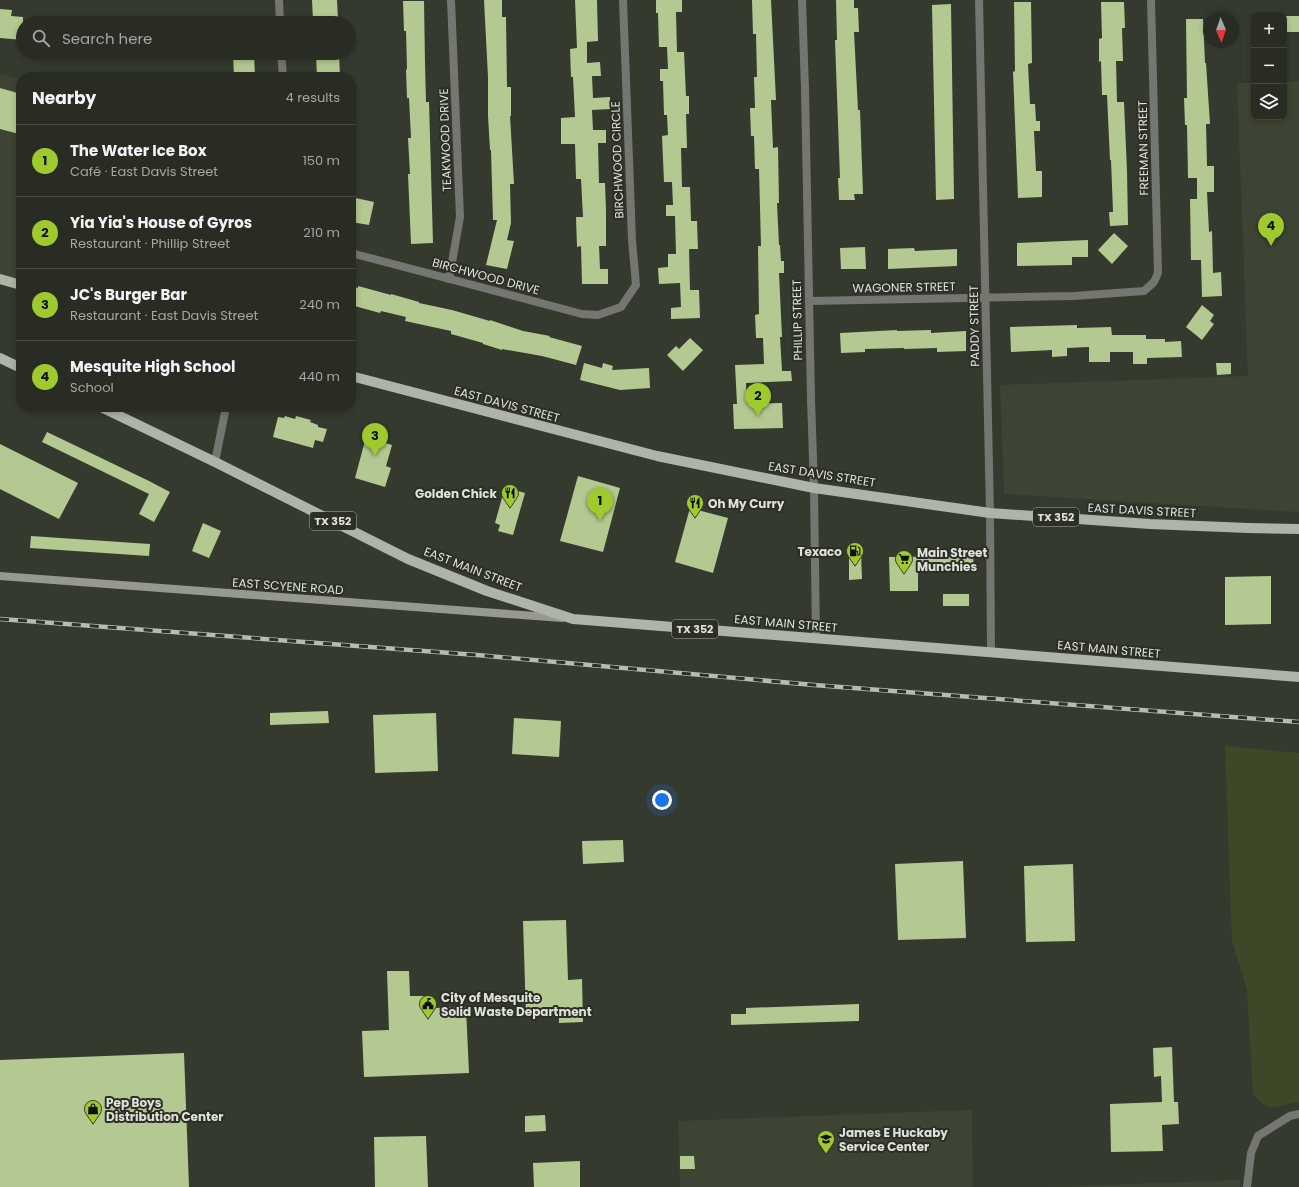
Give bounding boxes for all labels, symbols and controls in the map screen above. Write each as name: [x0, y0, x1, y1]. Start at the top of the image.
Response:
north arrow: [1203, 12, 1239, 48]
map controls: [1251, 12, 1287, 120]
button: +: [1251, 12, 1287, 48]
search box: [16, 16, 356, 60]
icon: search: [30, 27, 52, 49]
text: Search here: [62, 28, 152, 49]
button: −: [1251, 48, 1287, 84]
button: layers: [1251, 84, 1287, 120]
text: Nearby: [32, 86, 96, 110]
text: 4 results: [286, 88, 340, 107]
street label: TEAKWOOD DRIVE: [435, 88, 455, 192]
street label: FREEMAN STREET: [1134, 100, 1152, 196]
street label: BIRCHWOOD CIRCLE: [606, 101, 628, 219]
text: The Water Ice Box: [70, 140, 206, 161]
text: 1: [43, 151, 47, 170]
text: 150 m: [303, 151, 340, 170]
text: Café · East Davis Street: [70, 162, 218, 181]
text: Yia Yia's House of Gyros: [70, 212, 252, 233]
pin: 4: [1258, 213, 1284, 246]
text: 2: [41, 223, 49, 242]
text: 210 m: [303, 223, 340, 242]
text: Restaurant · Phillip Street: [70, 234, 230, 253]
street label: BIRCHWOOD DRIVE: [430, 253, 542, 299]
street label: WAGONER STREET: [852, 278, 956, 296]
street label: PHILLIP STREET: [788, 279, 806, 361]
text: JC's Burger Bar: [70, 284, 187, 305]
street label: PADDY STREET: [965, 284, 983, 367]
text: 3: [41, 295, 49, 314]
text: 240 m: [299, 295, 340, 314]
text: Restaurant · East Davis Street: [70, 306, 258, 325]
text: Mesquite High School: [70, 356, 235, 377]
text: 4: [41, 367, 49, 386]
text: 440 m: [299, 367, 340, 386]
text: School: [70, 378, 114, 397]
street label: EAST DAVIS STREET: [452, 382, 562, 426]
pin: 2: [745, 383, 771, 416]
pin: 3: [362, 423, 388, 456]
street label: EAST DAVIS STREET: [767, 457, 877, 491]
restaurant icon: Golden Chick: [500, 483, 520, 508]
place label: Golden Chick: [415, 485, 498, 502]
pin: 1: [587, 488, 613, 521]
restaurant icon: Oh My Curry: [685, 493, 705, 518]
place label: Oh My Curry: [708, 495, 785, 512]
street label: EAST DAVIS STREET: [1087, 499, 1197, 521]
road number: TX 352: [1033, 508, 1079, 526]
road number: TX 352: [310, 512, 356, 530]
fuel station icon: Texaco: [845, 541, 865, 566]
street label: EAST MAIN STREET: [422, 542, 525, 596]
place label: Texaco: [797, 543, 842, 560]
place label: Main Street Munchies: [917, 544, 988, 575]
supermarket icon: Main Street Munchies: [894, 549, 914, 574]
street label: EAST SCYENE ROAD: [232, 574, 344, 598]
street label: EAST MAIN STREET: [734, 610, 839, 636]
road number: TX 352: [672, 620, 718, 638]
street label: EAST MAIN STREET: [1057, 636, 1162, 662]
your location: [652, 790, 672, 810]
place label: City of Mesquite Solid Waste Department: [441, 989, 592, 1020]
public building icon: City of Mesquite Solid Waste Department: [418, 994, 438, 1019]
place label: Pep Boys Distribution Center: [106, 1094, 223, 1125]
shop icon: Pep Boys Distribution Center: [83, 1099, 103, 1124]
place label: James E Huckaby Service Center: [839, 1124, 948, 1155]
school or university icon: James E Huckaby Service Center: [816, 1129, 836, 1154]

